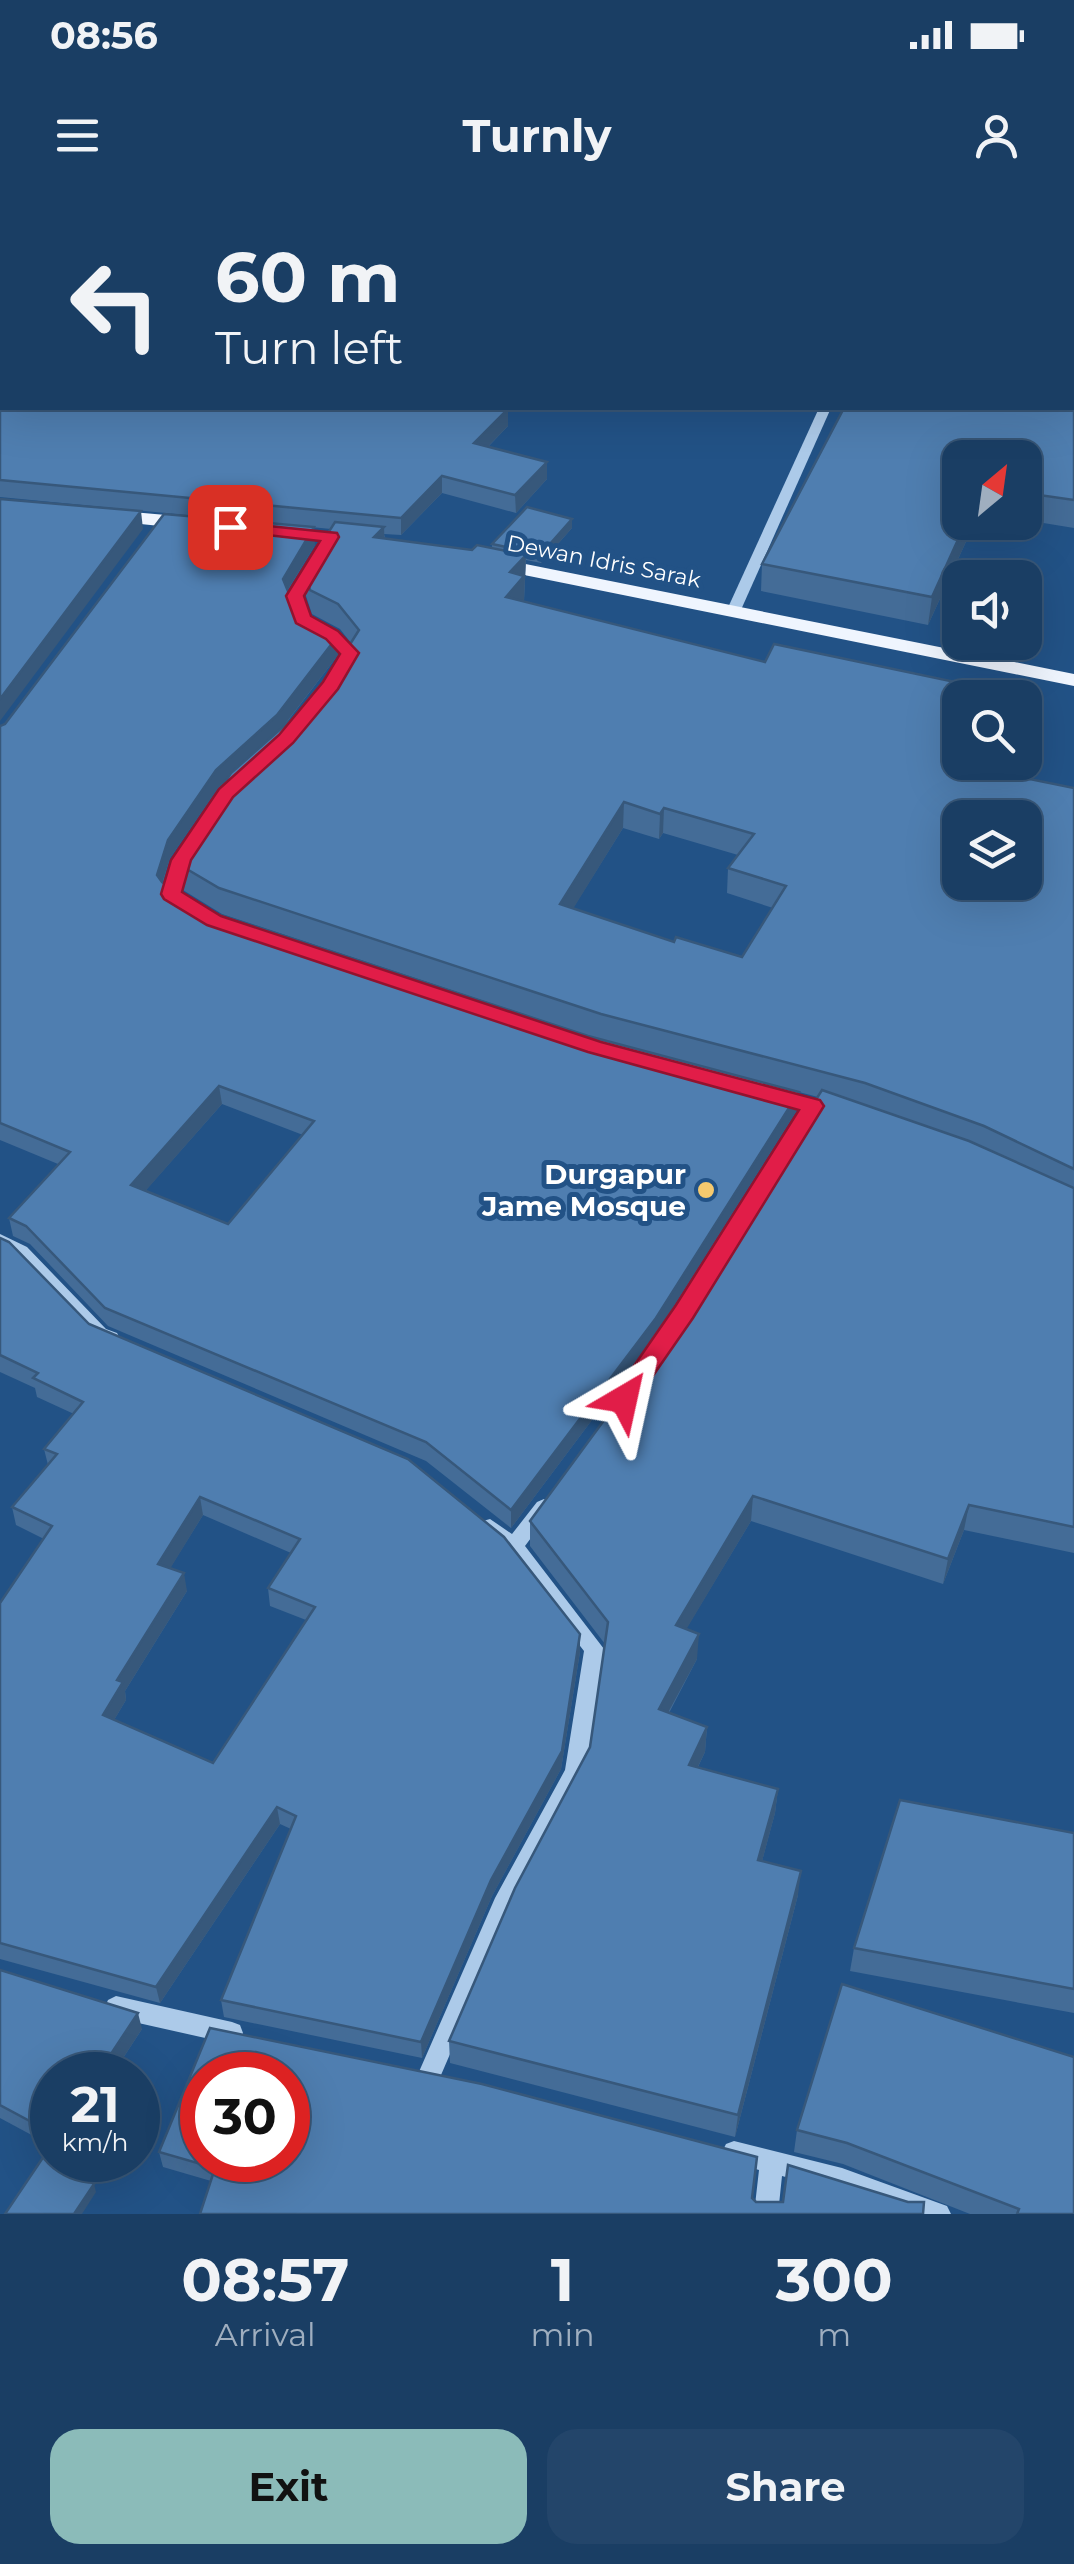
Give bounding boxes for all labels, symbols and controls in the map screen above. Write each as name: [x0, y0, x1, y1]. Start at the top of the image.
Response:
text: 08:56: [50, 12, 158, 59]
icon: menu: [50, 108, 105, 163]
text: Turnly: [463, 108, 611, 163]
icon: person: [969, 108, 1024, 163]
text: 60 m: [215, 234, 400, 320]
icon: left: [50, 240, 180, 370]
text: Turn left: [215, 320, 403, 375]
north arrow: [942, 440, 1042, 540]
map controls: [942, 440, 1042, 900]
pin: [188, 485, 273, 570]
icon: arrive: [203, 500, 258, 555]
street label: Dewan Idris Sarak: [505, 529, 704, 594]
button: sound: [942, 560, 1042, 660]
button: search: [942, 680, 1042, 780]
button: layers: [942, 800, 1042, 900]
place label: Durgapur Jame Mosque: [481, 1157, 686, 1223]
marker: Durgapur Jame Mosque: [695, 1179, 717, 1201]
position arrow: [572, 1347, 676, 1451]
speed limit sign: 30: [180, 2052, 310, 2182]
text: 21: [70, 2074, 120, 2135]
text: km/h: [62, 2127, 128, 2157]
text: 08:57: [181, 2243, 349, 2316]
text: 1: [551, 2243, 574, 2316]
text: 300: [776, 2243, 893, 2316]
text: Arrival: [215, 2315, 316, 2354]
text: min: [531, 2315, 595, 2354]
text: m: [817, 2315, 851, 2354]
button: Exit: [50, 2429, 527, 2544]
button: Share: [547, 2429, 1024, 2544]

